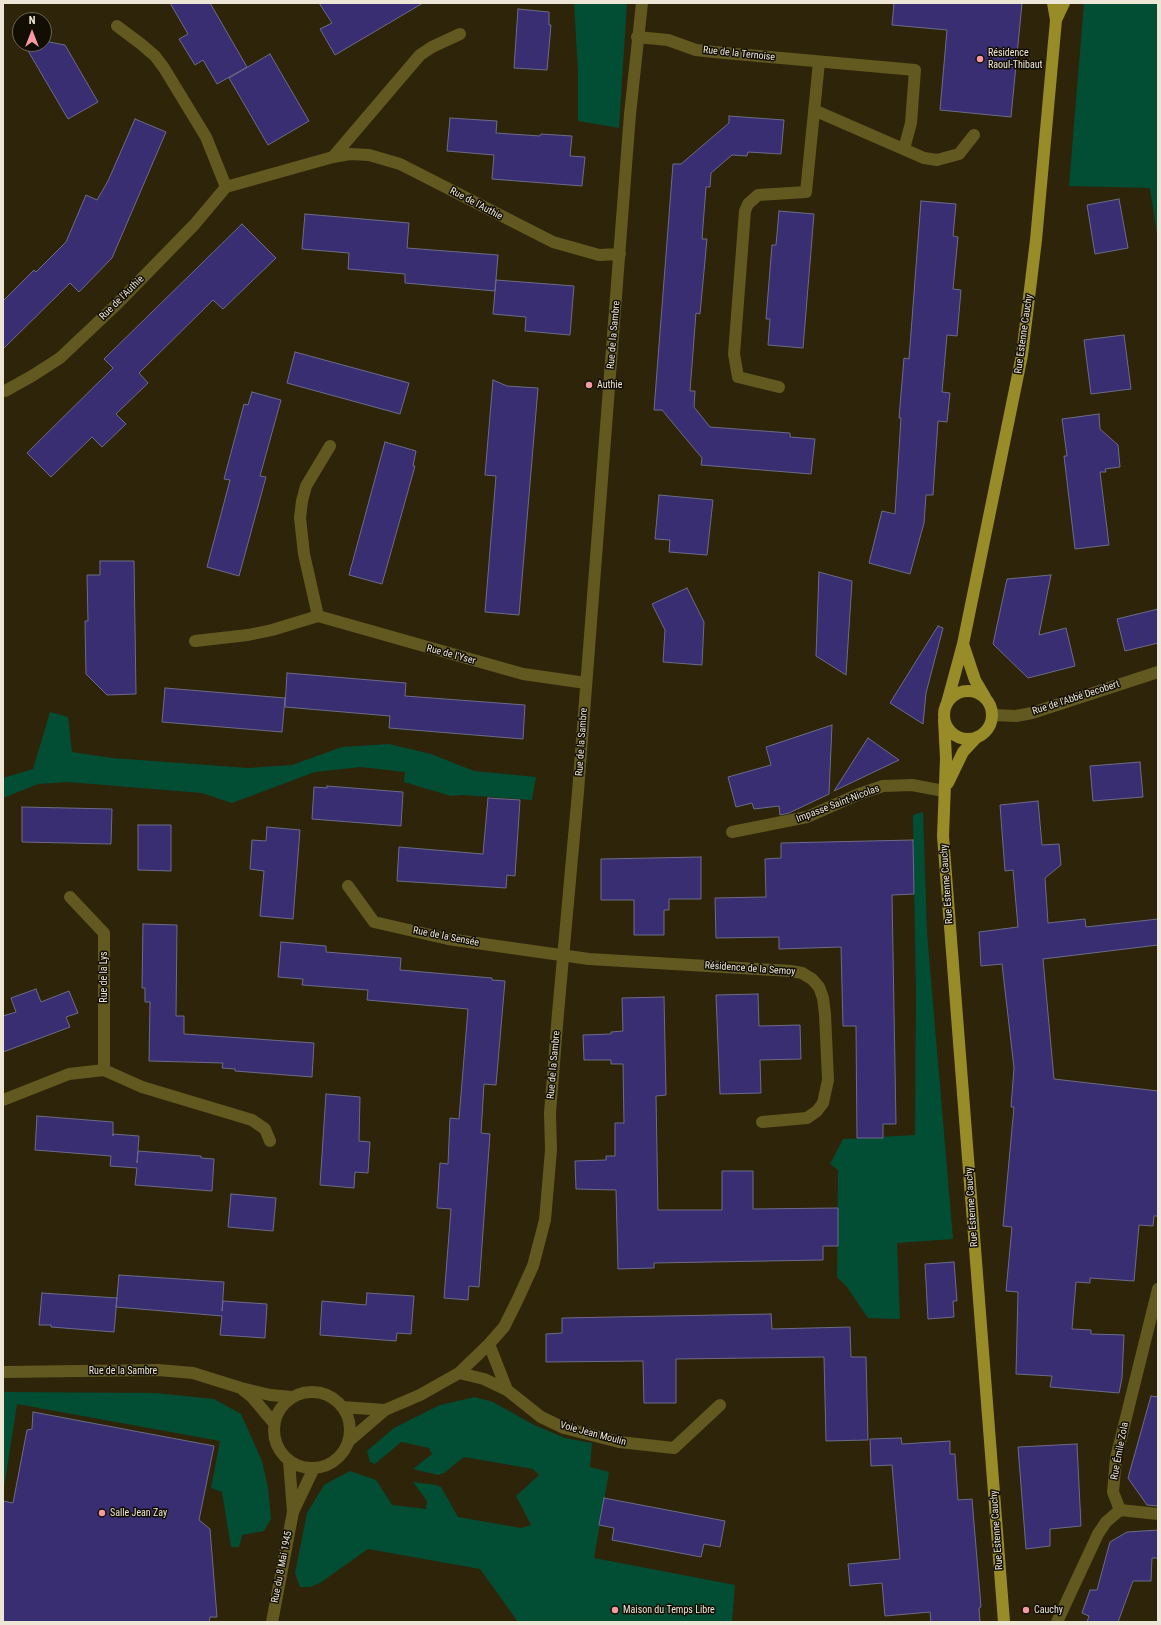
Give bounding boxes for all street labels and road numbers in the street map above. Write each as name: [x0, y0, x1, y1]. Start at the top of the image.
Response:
street label: Rue de la Ternoise: [702, 44, 776, 64]
street label: Rue de l'Authie: [448, 185, 504, 223]
street label: Rue de l'Authie: [97, 273, 147, 323]
street label: Rue Estenne Cauchy: [1012, 294, 1036, 374]
street label: Rue de la Sambre: [605, 300, 623, 370]
street label: Rue de l'Yser: [425, 643, 477, 667]
street label: Rue de l'Abbé Decobert: [1031, 678, 1121, 718]
street label: Rue de la Sambre: [574, 707, 590, 777]
street label: Impasse Saint-Nicolas: [795, 783, 881, 825]
street label: Rue Estenne Cauchy: [938, 844, 956, 924]
street label: Rue de la Sensée: [412, 925, 480, 949]
street label: Rue de la Lys: [98, 951, 110, 1003]
street label: Résidence de la Semoy: [704, 960, 796, 978]
street label: Rue de la Sambre: [545, 1030, 563, 1100]
street label: Rue Estenne Cauchy: [963, 1167, 981, 1247]
street label: Rue de la Sambre: [89, 1365, 157, 1377]
street label: Voie Jean Moulin: [559, 1419, 627, 1449]
street label: Rue Émile Zola: [1109, 1421, 1131, 1481]
street label: Rue Estenne Cauchy: [988, 1490, 1006, 1570]
street label: Rue du 8 Mai 1945: [269, 1530, 295, 1604]

